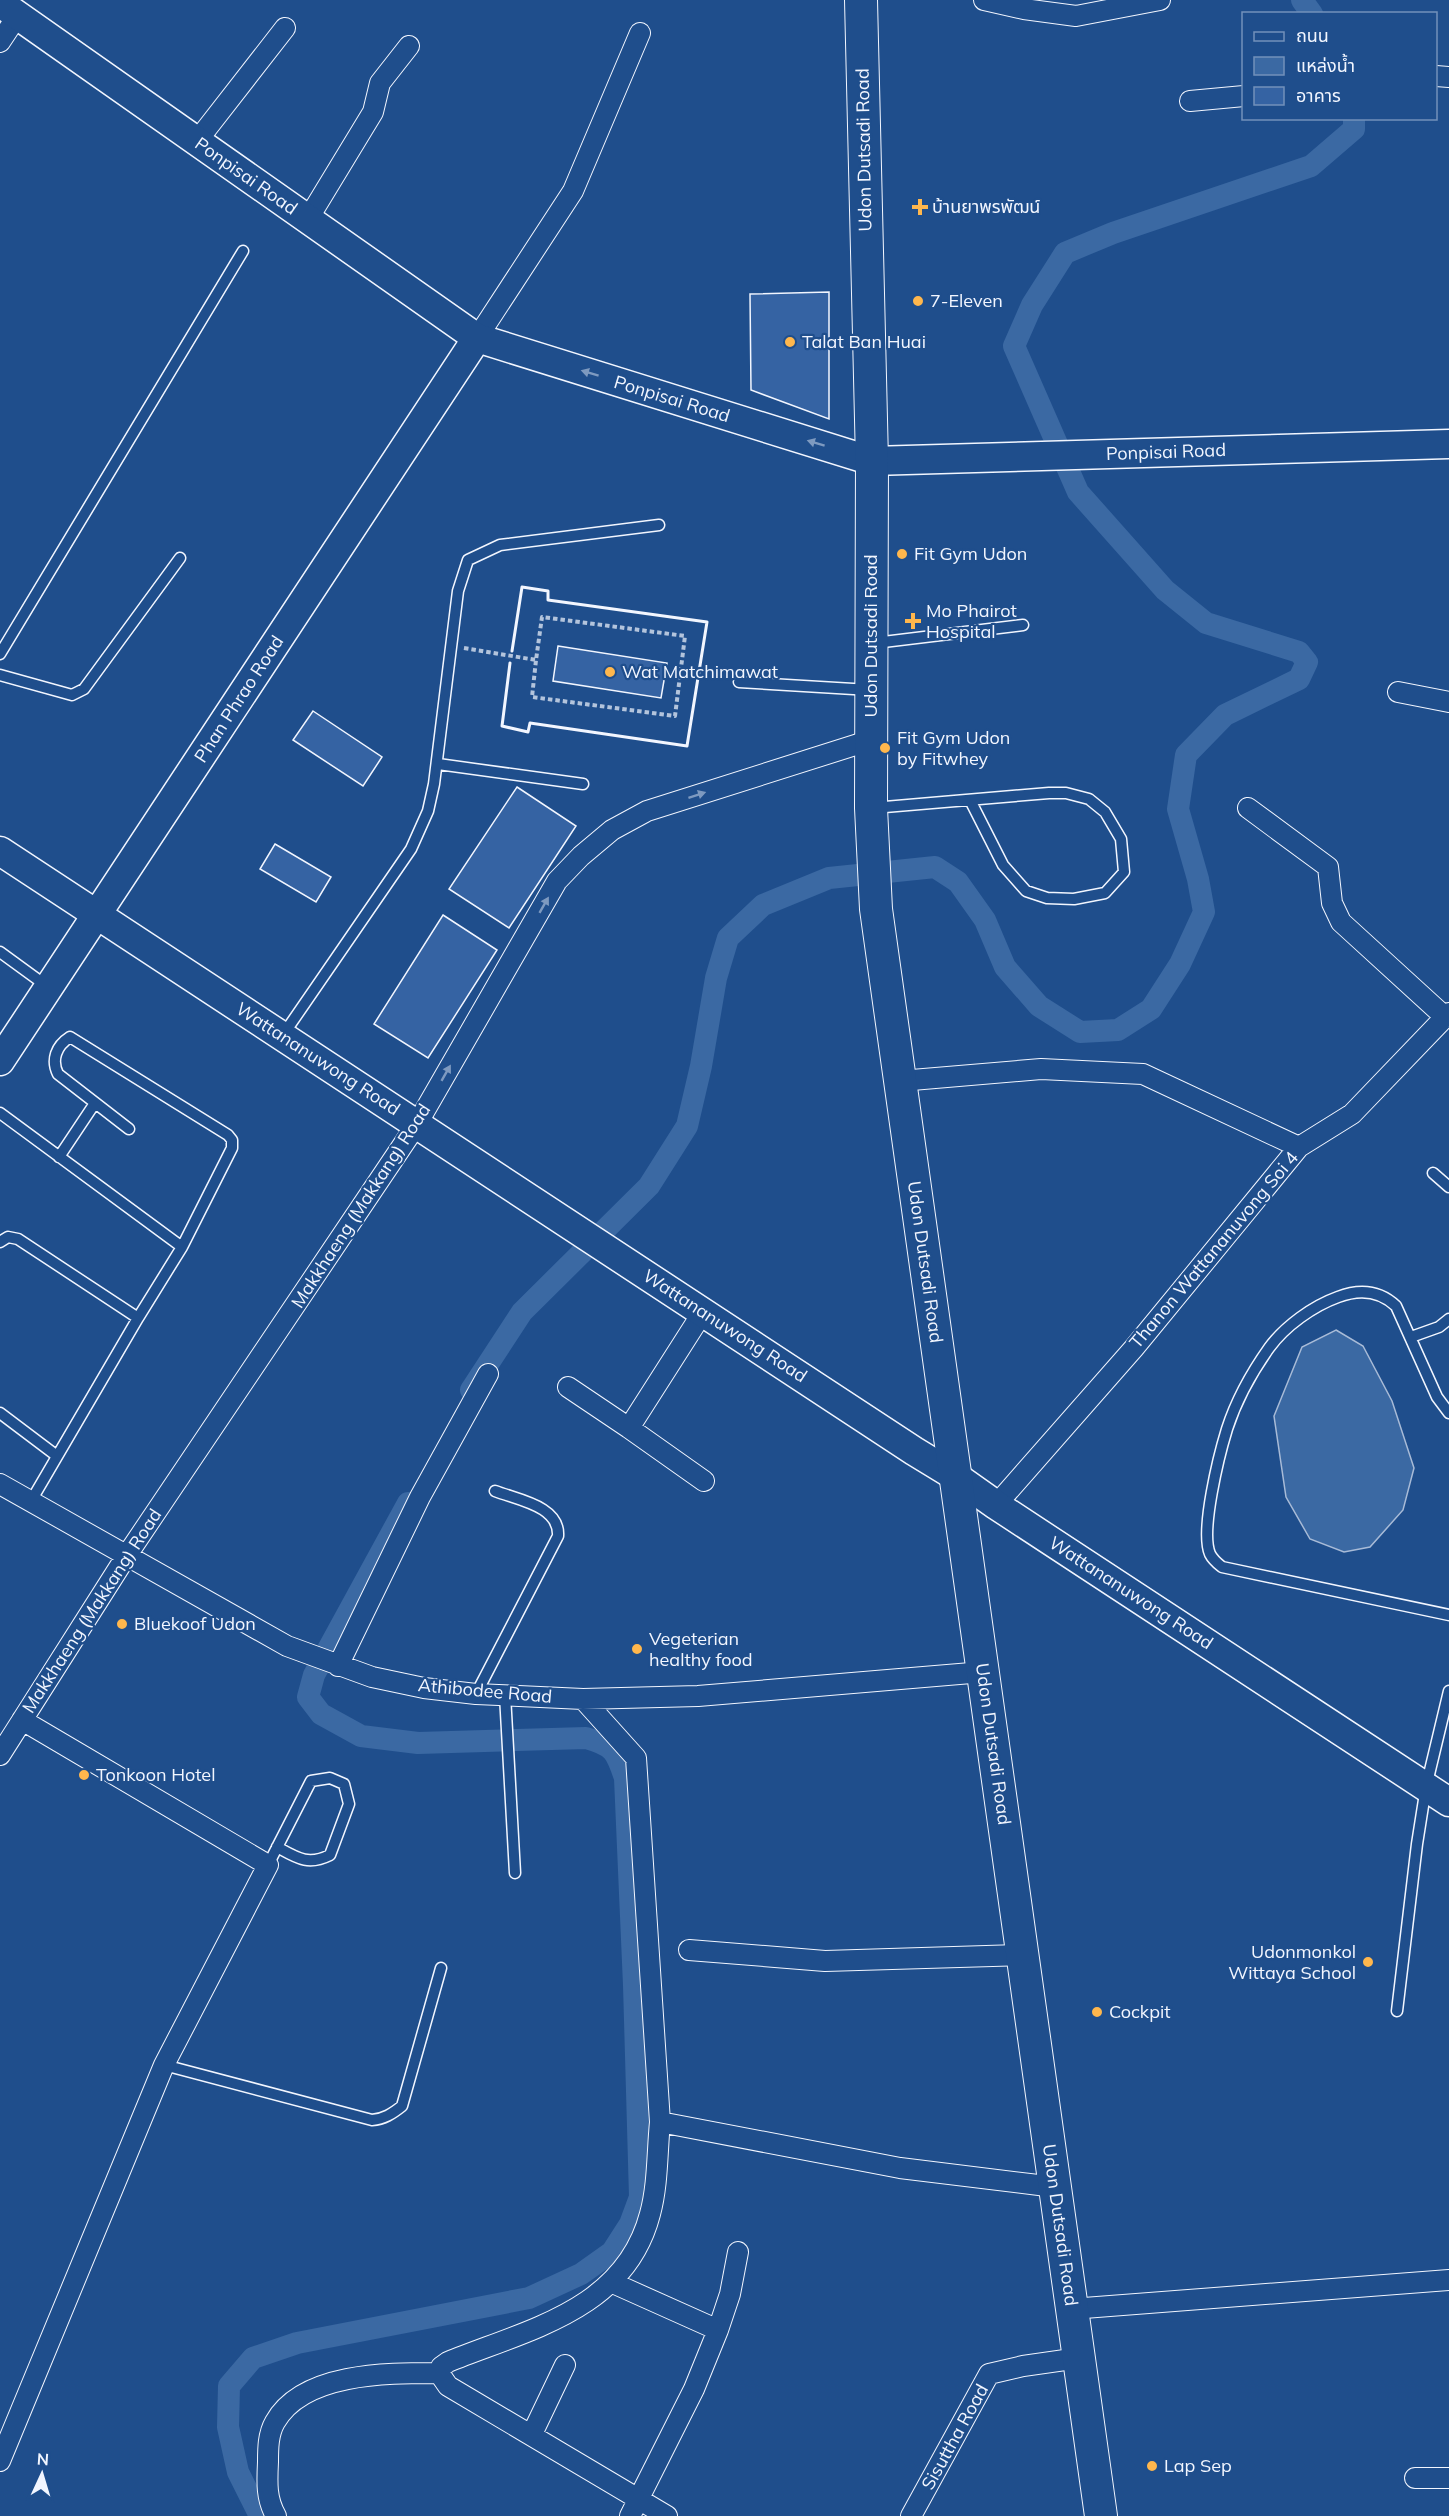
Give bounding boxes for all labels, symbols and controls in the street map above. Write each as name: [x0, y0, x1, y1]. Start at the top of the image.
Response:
legend: [1242, 12, 1437, 120]
text: ถนน: [1296, 24, 1329, 47]
text: แหล่งน้ำ: [1296, 53, 1355, 77]
street label: Udon Dutsadi Road: [851, 68, 876, 232]
text: อาคาร: [1296, 84, 1341, 107]
street label: Ponpisai Road: [191, 132, 302, 219]
place label: บ้านยาพรพัฒน์: [932, 195, 1040, 218]
marker: บ้านยาพรพัฒน์: [913, 200, 927, 214]
place label: 7-Eleven: [930, 289, 1003, 312]
marker: 7-Eleven: [911, 294, 925, 308]
place label: Talat Ban Huai: [802, 330, 926, 353]
marker: Talat Ban Huai: [783, 335, 797, 349]
one-way arrow: [581, 368, 599, 377]
street label: Ponpisai Road: [611, 370, 733, 427]
one-way arrow: [807, 438, 825, 448]
street label: Ponpisai Road: [1106, 438, 1226, 465]
place label: Fit Gym Udon: [914, 542, 1027, 565]
marker: Fit Gym Udon: [895, 547, 909, 561]
street label: Udon Dutsadi Road: [859, 554, 882, 718]
place label: Mo Phairot Hospital: [926, 599, 1017, 643]
marker: Mo Phairot Hospital: [904, 612, 922, 630]
street label: Phan Phrao Road: [189, 631, 288, 767]
place label: Wat Matchimawat: [622, 660, 778, 683]
marker: Wat Matchimawat: [603, 665, 617, 679]
place label: Fit Gym Udon by Fitwhey: [897, 726, 1010, 770]
marker: Fit Gym Udon by Fitwhey: [878, 741, 892, 755]
one-way arrow: [688, 790, 706, 799]
one-way arrow: [538, 896, 548, 913]
street label: Wattananuwong Road: [232, 997, 405, 1120]
one-way arrow: [441, 1064, 451, 1081]
street label: Makkhaeng (Makkang) Road: [286, 1099, 435, 1312]
street label: Thanon Wattananuvong Soi 4: [1124, 1146, 1303, 1353]
street label: Udon Dutsadi Road: [903, 1180, 948, 1344]
street label: Wattananuwong Road: [639, 1264, 812, 1387]
street label: Makkhaeng (Makkang) Road: [17, 1504, 166, 1717]
street label: Wattananuwong Road: [1045, 1531, 1218, 1654]
place label: Bluekoof Udon: [134, 1612, 256, 1635]
marker: Bluekoof Udon: [115, 1617, 129, 1631]
place label: Vegeterian healthy food: [649, 1627, 753, 1671]
marker: Vegeterian healthy food: [630, 1642, 644, 1656]
street label: Udon Dutsadi Road: [971, 1662, 1016, 1826]
street label: Athibodee Road: [417, 1673, 553, 1708]
place label: Tonkoon Hotel: [96, 1763, 215, 1786]
marker: Tonkoon Hotel: [77, 1768, 91, 1782]
place label: Udonmonkol Wittaya School: [1228, 1940, 1356, 1984]
marker: Udonmonkol Wittaya School: [1361, 1955, 1375, 1969]
place label: Cockpit: [1109, 2000, 1171, 2023]
marker: Cockpit: [1090, 2005, 1104, 2019]
street label: Udon Dutsadi Road: [1038, 2143, 1083, 2307]
street label: Sisuttha Road: [916, 2380, 993, 2494]
north arrow: [12, 2444, 72, 2504]
text: N: [36, 2449, 50, 2469]
place label: Lap Sep: [1164, 2454, 1232, 2477]
marker: Lap Sep: [1145, 2459, 1159, 2473]

